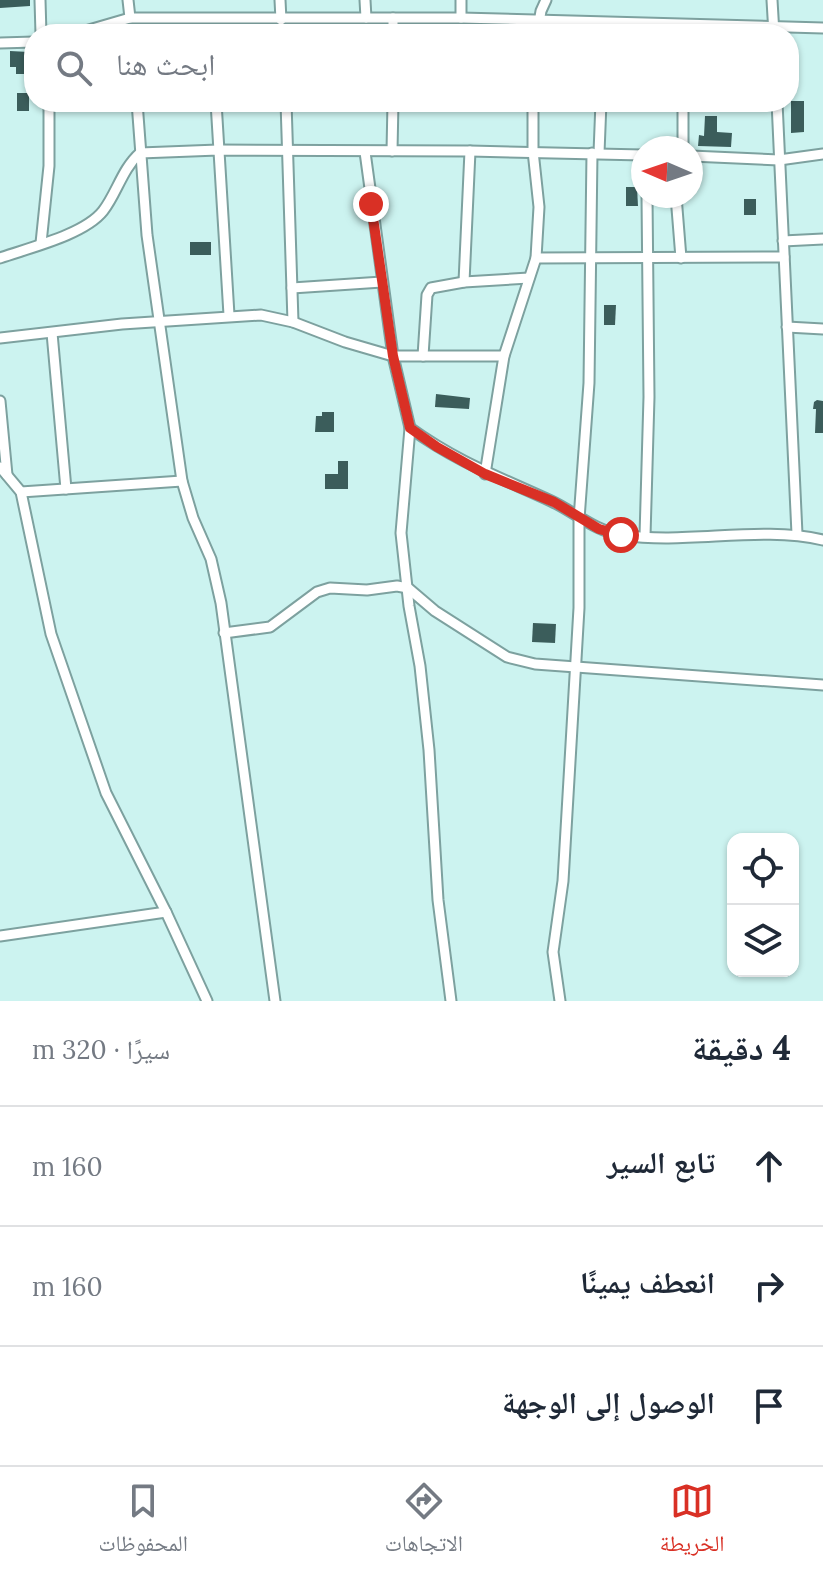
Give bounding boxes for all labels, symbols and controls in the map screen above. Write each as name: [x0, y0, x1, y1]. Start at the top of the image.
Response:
search box: [24, 24, 799, 112]
text: ابحث هنا: [116, 45, 215, 83]
icon: search: [52, 46, 96, 90]
north arrow: [631, 136, 703, 208]
route end: [353, 186, 389, 222]
route start: [603, 517, 639, 553]
map controls: [727, 833, 799, 977]
button: locate: [727, 833, 799, 905]
button: layers: [727, 905, 799, 977]
text: 4 دقيقة: [692, 1026, 791, 1069]
text: سيرًا · 320 m: [32, 1033, 170, 1066]
text: تابع السير: [607, 1143, 715, 1181]
icon: ahead: [747, 1144, 791, 1188]
text: 160 m: [32, 1150, 103, 1183]
text: انعطف يمينًا: [580, 1263, 715, 1301]
icon: right: [747, 1264, 791, 1308]
text: 160 m: [32, 1270, 103, 1303]
text: الوصول إلى الوجهة: [502, 1383, 715, 1421]
icon: arrive: [747, 1384, 791, 1428]
tab: المحفوظات: [98, 1479, 188, 1565]
tab: الاتجاهات: [385, 1479, 463, 1565]
tab: الخريطة: [660, 1479, 725, 1565]

